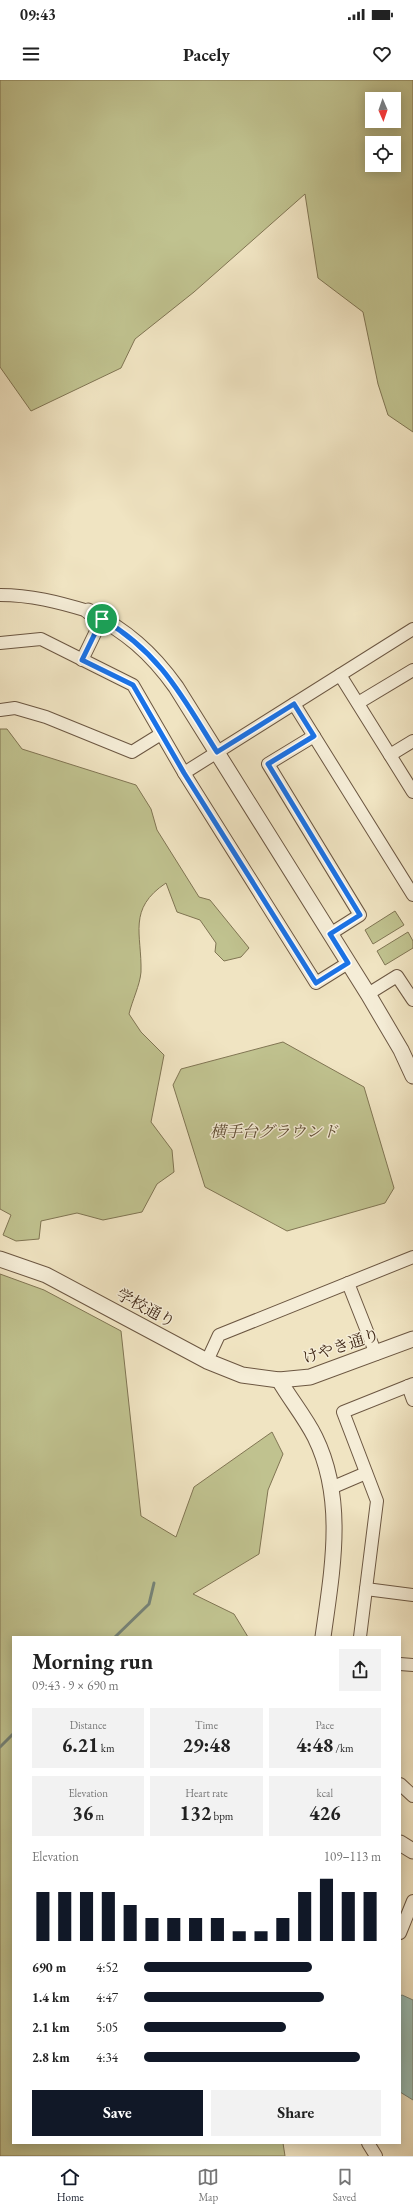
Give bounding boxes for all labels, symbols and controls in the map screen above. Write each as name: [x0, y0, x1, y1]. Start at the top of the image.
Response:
text: 09:43: [20, 5, 56, 24]
icon: menu: [20, 43, 42, 65]
text: Pacely: [183, 43, 230, 66]
icon: heart: [371, 43, 393, 65]
north arrow: [365, 92, 401, 128]
map controls: [365, 92, 401, 172]
button: locate: [365, 136, 401, 172]
pin: [85, 602, 119, 636]
icon: arrive: [91, 608, 113, 630]
park label: 横手台グラウンド: [210, 1121, 339, 1142]
street label: 学校通り: [113, 1284, 179, 1332]
street label: けやき通り: [300, 1324, 382, 1368]
text: Morning run: [32, 1647, 153, 1676]
button: share: [339, 1649, 381, 1691]
text: 09:43 · 9 × 690 m: [32, 1677, 119, 1694]
text: Distance: [70, 1718, 107, 1732]
text: Time: [195, 1718, 218, 1732]
text: Pace: [316, 1718, 334, 1732]
text: 6.21: [62, 1732, 99, 1758]
text: 29:48: [183, 1732, 230, 1758]
text: 4:48: [296, 1732, 333, 1758]
text: km: [99, 1741, 114, 1755]
text: /km: [333, 1741, 354, 1755]
text: Elevation: [68, 1786, 108, 1800]
text: Heart rate: [185, 1786, 228, 1800]
text: kcal: [317, 1786, 333, 1800]
text: 36: [72, 1800, 93, 1826]
text: 132: [180, 1800, 211, 1826]
text: 426: [309, 1800, 341, 1826]
text: m: [93, 1809, 104, 1823]
text: bpm: [211, 1809, 233, 1823]
text: Elevation: [32, 1848, 79, 1865]
text: 109–113 m: [324, 1848, 381, 1865]
text: 690 m: [32, 1959, 66, 1976]
text: 4:52: [96, 1959, 118, 1976]
text: 1.4 km: [32, 1989, 70, 2006]
text: 4:47: [96, 1989, 118, 2006]
text: 2.1 km: [32, 2019, 70, 2036]
text: 5:05: [96, 2019, 118, 2036]
text: 2.8 km: [32, 2049, 70, 2066]
text: 4:34: [96, 2049, 118, 2066]
button: Save: [32, 2090, 203, 2136]
button: Share: [211, 2090, 381, 2136]
tab: Home: [57, 2166, 84, 2204]
tab: Map: [197, 2166, 219, 2204]
tab: Saved: [333, 2166, 356, 2204]

